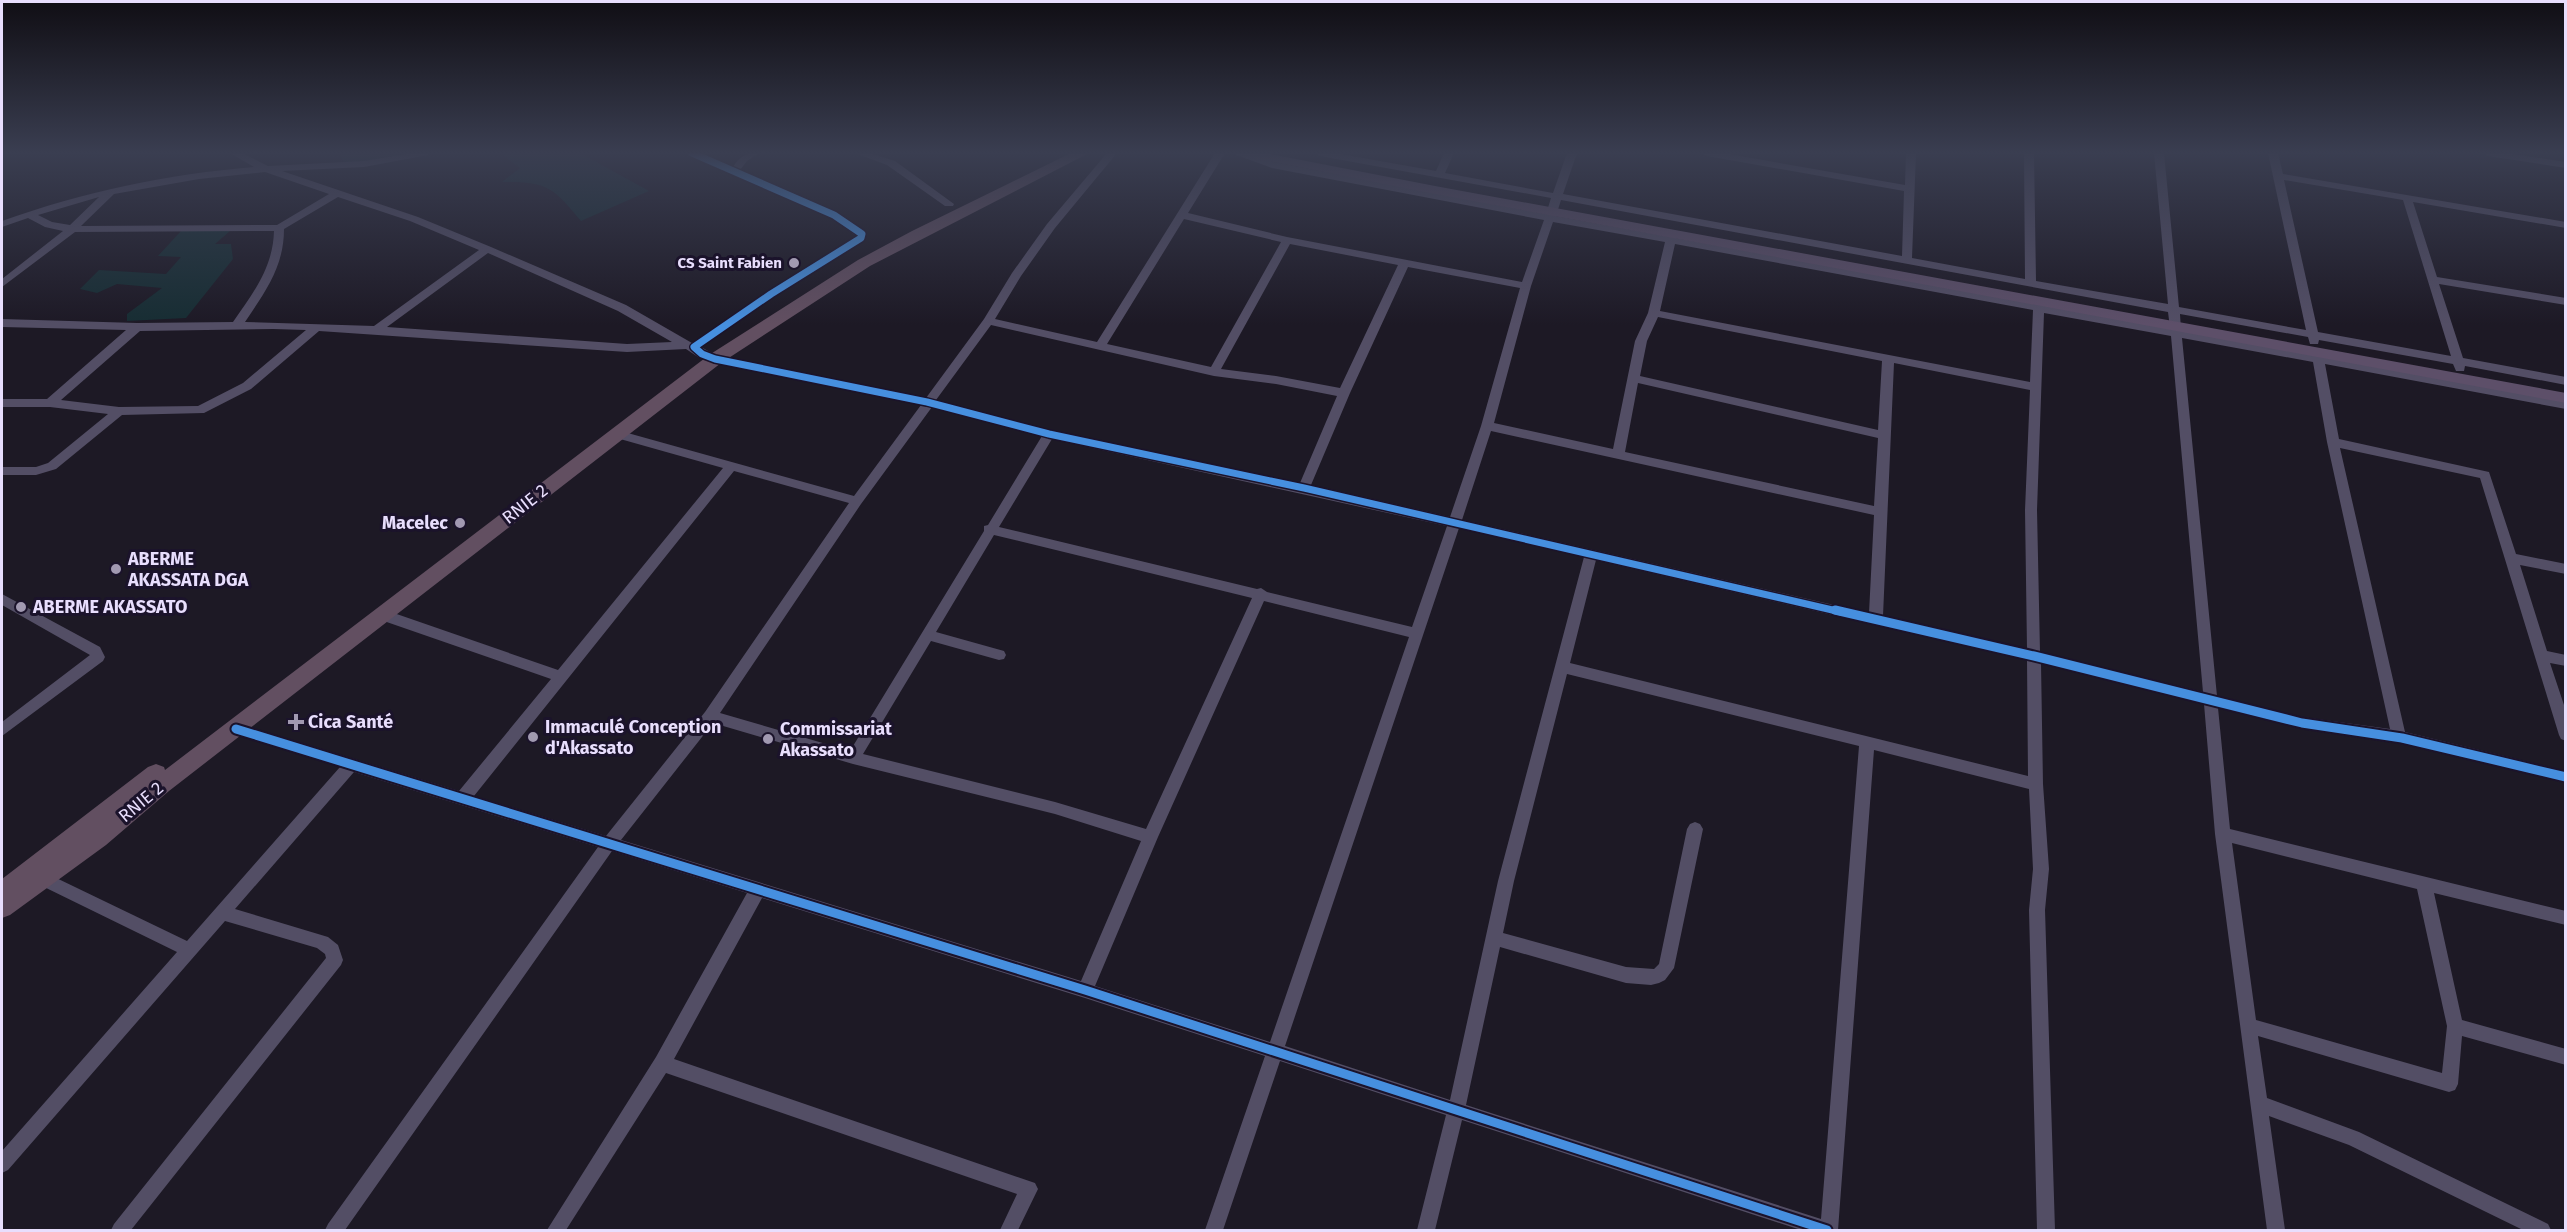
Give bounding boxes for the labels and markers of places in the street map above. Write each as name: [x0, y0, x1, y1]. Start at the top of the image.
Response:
place label: CS Saint Fabien: [678, 254, 782, 272]
marker: CS Saint Fabien: [787, 256, 801, 270]
place label: Macelec: [382, 512, 448, 534]
marker: Macelec: [453, 516, 467, 530]
place label: ABERME AKASSATA DGA: [127, 548, 249, 591]
marker: ABERME AKASSATA DGA: [109, 562, 123, 576]
place label: ABERME AKASSATO: [32, 596, 187, 618]
marker: ABERME AKASSATO: [14, 600, 28, 614]
place label: Cica Santé: [308, 711, 393, 733]
marker: Cica Santé: [289, 715, 303, 729]
place label: Immaculé Conception d'Akassato: [545, 716, 722, 759]
place label: Commissariat Akassato: [779, 718, 893, 761]
marker: Immaculé Conception d'Akassato: [526, 730, 540, 744]
marker: Commissariat Akassato: [761, 732, 775, 746]

